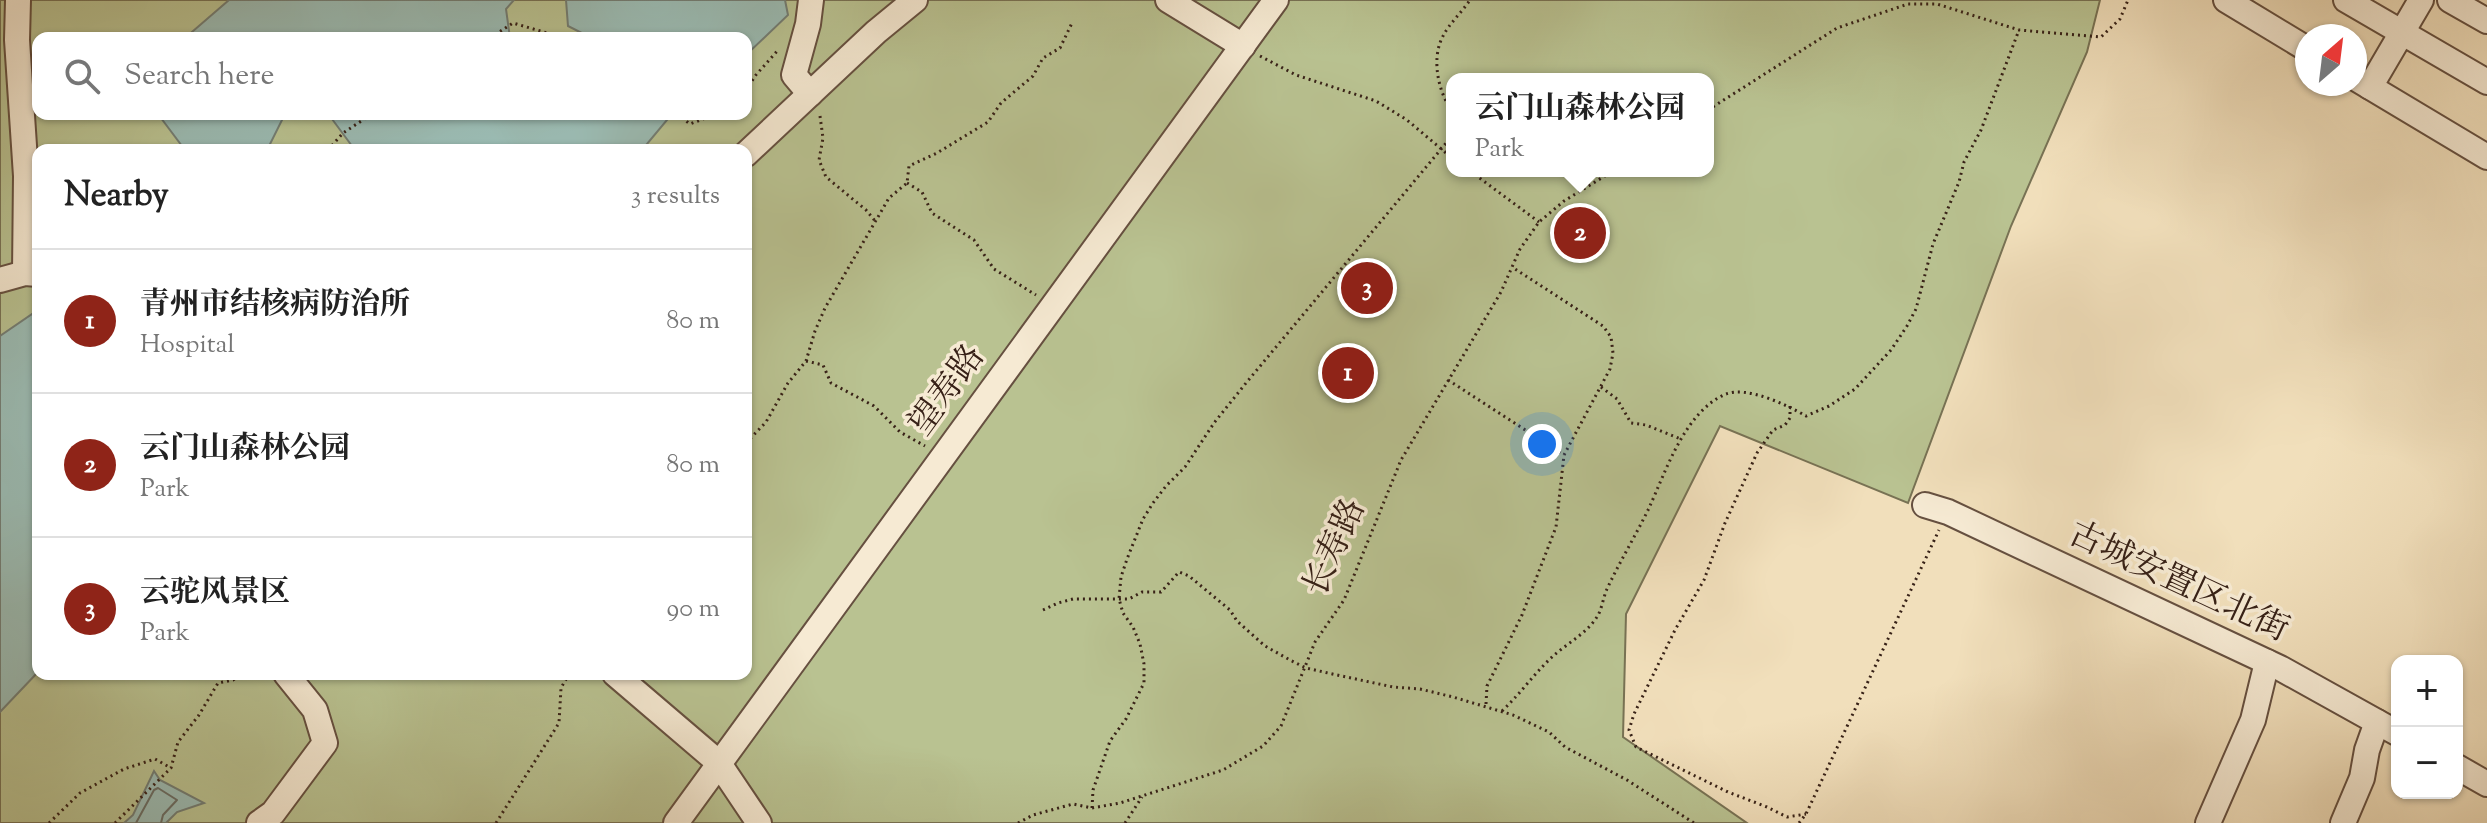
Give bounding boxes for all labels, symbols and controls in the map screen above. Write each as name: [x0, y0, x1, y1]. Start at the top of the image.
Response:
north arrow: [2295, 24, 2367, 96]
search box: [32, 32, 752, 120]
icon: search: [60, 54, 104, 98]
text: Search here: [124, 55, 274, 98]
popup: [1446, 73, 1714, 177]
text: 云门山森林公园: [1475, 88, 1685, 131]
text: Park: [1475, 131, 1525, 168]
text: Nearby: [64, 172, 169, 221]
text: 3 results: [631, 178, 720, 215]
pin: 2: [1554, 203, 1606, 263]
pin: 3: [1341, 258, 1393, 318]
text: 青州市结核病防治所: [140, 284, 410, 327]
text: 1: [86, 303, 94, 340]
text: 80 m: [666, 303, 720, 340]
text: Hospital: [140, 327, 235, 364]
street label: 望寿路: [898, 335, 998, 447]
pin: 1: [1322, 343, 1374, 403]
your location: [1522, 424, 1562, 464]
text: 云门山森林公园: [140, 428, 350, 471]
text: 2: [84, 447, 96, 484]
text: 80 m: [666, 447, 720, 484]
text: Park: [140, 471, 190, 508]
street label: 长寿路: [1293, 491, 1379, 605]
street label: 古城安置区北街: [2060, 511, 2296, 655]
text: 云驼风景区: [140, 572, 290, 615]
text: 3: [85, 591, 95, 628]
text: 90 m: [667, 591, 720, 628]
text: Park: [140, 615, 190, 652]
map controls: [2391, 655, 2463, 799]
button: +: [2391, 655, 2463, 727]
button: −: [2391, 727, 2463, 799]

